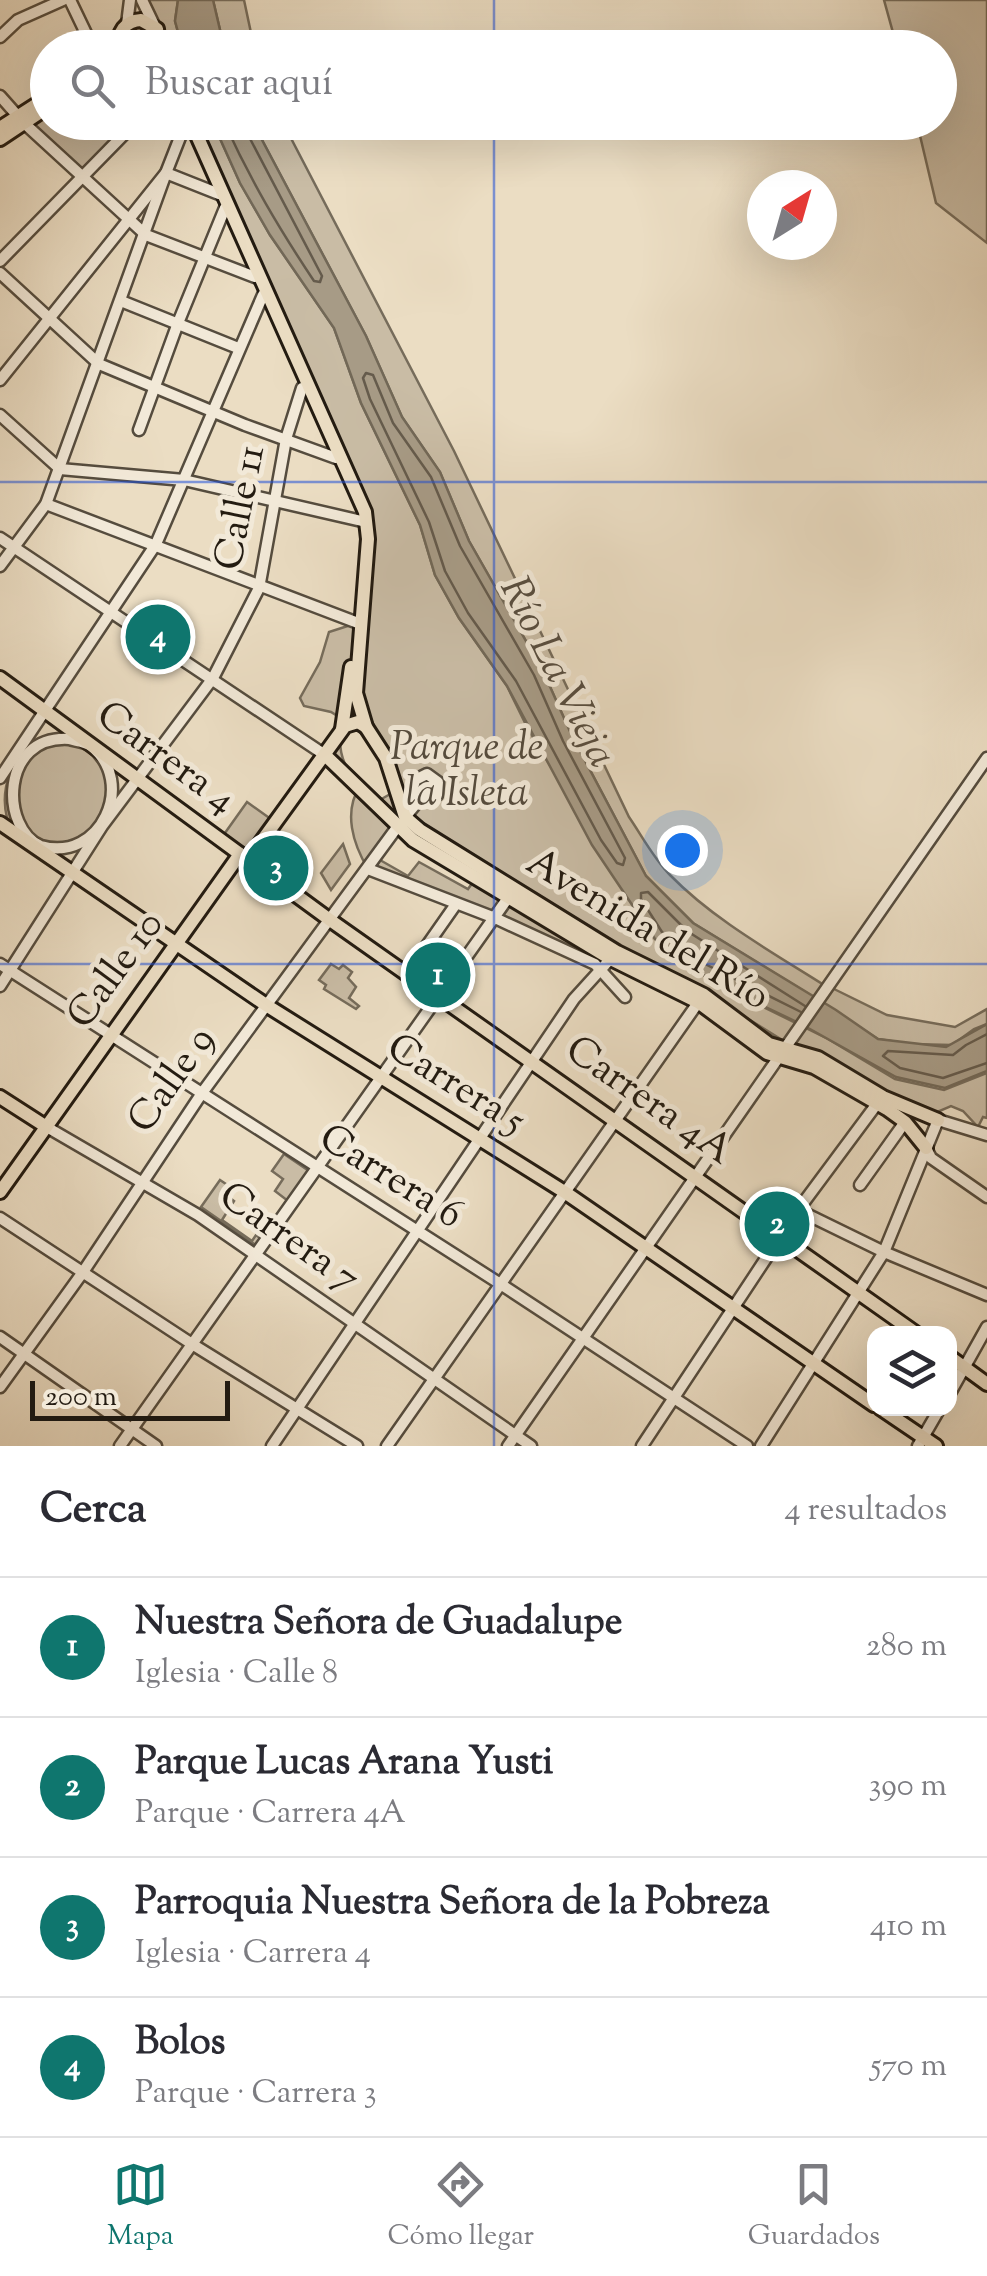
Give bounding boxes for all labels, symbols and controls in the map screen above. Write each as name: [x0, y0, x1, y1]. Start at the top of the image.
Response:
search box: [30, 30, 957, 140]
icon: search: [65, 58, 120, 113]
text: Buscar aquí: [145, 58, 333, 112]
north arrow: [747, 170, 837, 260]
street label: Calle 11: [202, 441, 282, 575]
water label: Río La Vieja: [482, 567, 630, 779]
pin: 4: [126, 600, 190, 674]
street label: Carrera 4: [83, 689, 247, 829]
park label: Parque de la Isleta: [391, 721, 543, 824]
your location: [657, 825, 708, 876]
pin: 3: [244, 830, 308, 906]
street label: Avenida del Río: [514, 836, 780, 1026]
street label: Calle 10: [55, 900, 179, 1042]
pin: 1: [406, 938, 470, 1012]
street label: Calle 9: [116, 1016, 230, 1146]
street label: Carrera 5: [375, 1021, 535, 1151]
street label: Carrera 4A: [553, 1023, 743, 1181]
street label: Carrera 6: [307, 1111, 473, 1245]
street label: Carrera 7: [206, 1170, 370, 1308]
pin: 2: [744, 1186, 810, 1262]
map controls: [867, 1326, 957, 1416]
button: layers: [867, 1326, 957, 1416]
scale bar: [30, 1376, 230, 1420]
text: 200 m: [45, 1378, 117, 1418]
text: Cerca: [40, 1481, 146, 1541]
text: 4 resultados: [784, 1488, 947, 1534]
text: Nuestra Señora de Guadalupe: [135, 1597, 622, 1651]
text: 1: [67, 1624, 78, 1670]
text: 280 m: [866, 1624, 947, 1670]
text: Iglesia · Calle 8: [135, 1651, 338, 1697]
text: Parque Lucas Arana Yusti: [135, 1737, 553, 1791]
text: 2: [65, 1764, 80, 1810]
text: 390 m: [869, 1764, 947, 1810]
text: Parque · Carrera 4A: [135, 1791, 406, 1837]
text: Parroquia Nuestra Señora de la Pobreza: [135, 1877, 770, 1931]
text: 3: [66, 1904, 79, 1950]
text: 410 m: [870, 1904, 947, 1950]
text: Iglesia · Carrera 4: [135, 1931, 371, 1977]
text: Bolos: [135, 2017, 225, 2071]
text: 4: [64, 2044, 81, 2090]
text: 570 m: [870, 2044, 947, 2090]
text: Parque · Carrera 3: [135, 2071, 377, 2117]
tab: Mapa: [107, 2157, 174, 2257]
tab: Cómo llegar: [388, 2157, 534, 2257]
tab: Guardados: [748, 2157, 880, 2257]

